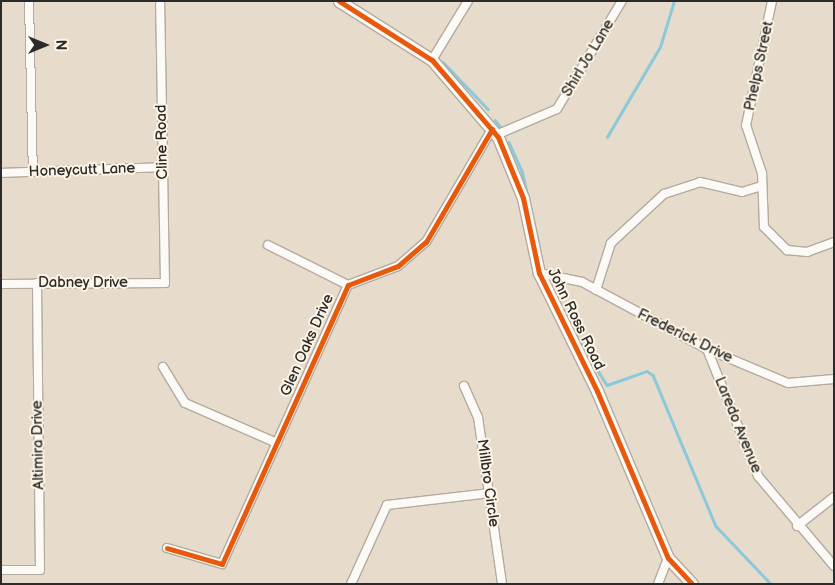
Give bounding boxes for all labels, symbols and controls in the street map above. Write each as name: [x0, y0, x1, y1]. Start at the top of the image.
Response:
street label: Shirl Jo Lane: [558, 16, 618, 100]
street label: Phelps Street: [741, 19, 777, 113]
north arrow: [20, 20, 70, 70]
text: N: [52, 40, 69, 50]
street label: Cline Road: [152, 104, 172, 180]
street label: Honeycutt Lane: [28, 159, 136, 181]
street label: John Ross Road: [544, 265, 608, 373]
street label: Dabney Drive: [38, 274, 128, 292]
street label: Glen Oaks Drive: [276, 291, 338, 399]
street label: Frederick Drive: [634, 305, 736, 367]
street label: Laredo Avenue: [711, 374, 765, 476]
street label: Altimira Drive: [28, 400, 48, 490]
street label: Millbro Circle: [473, 438, 503, 528]

